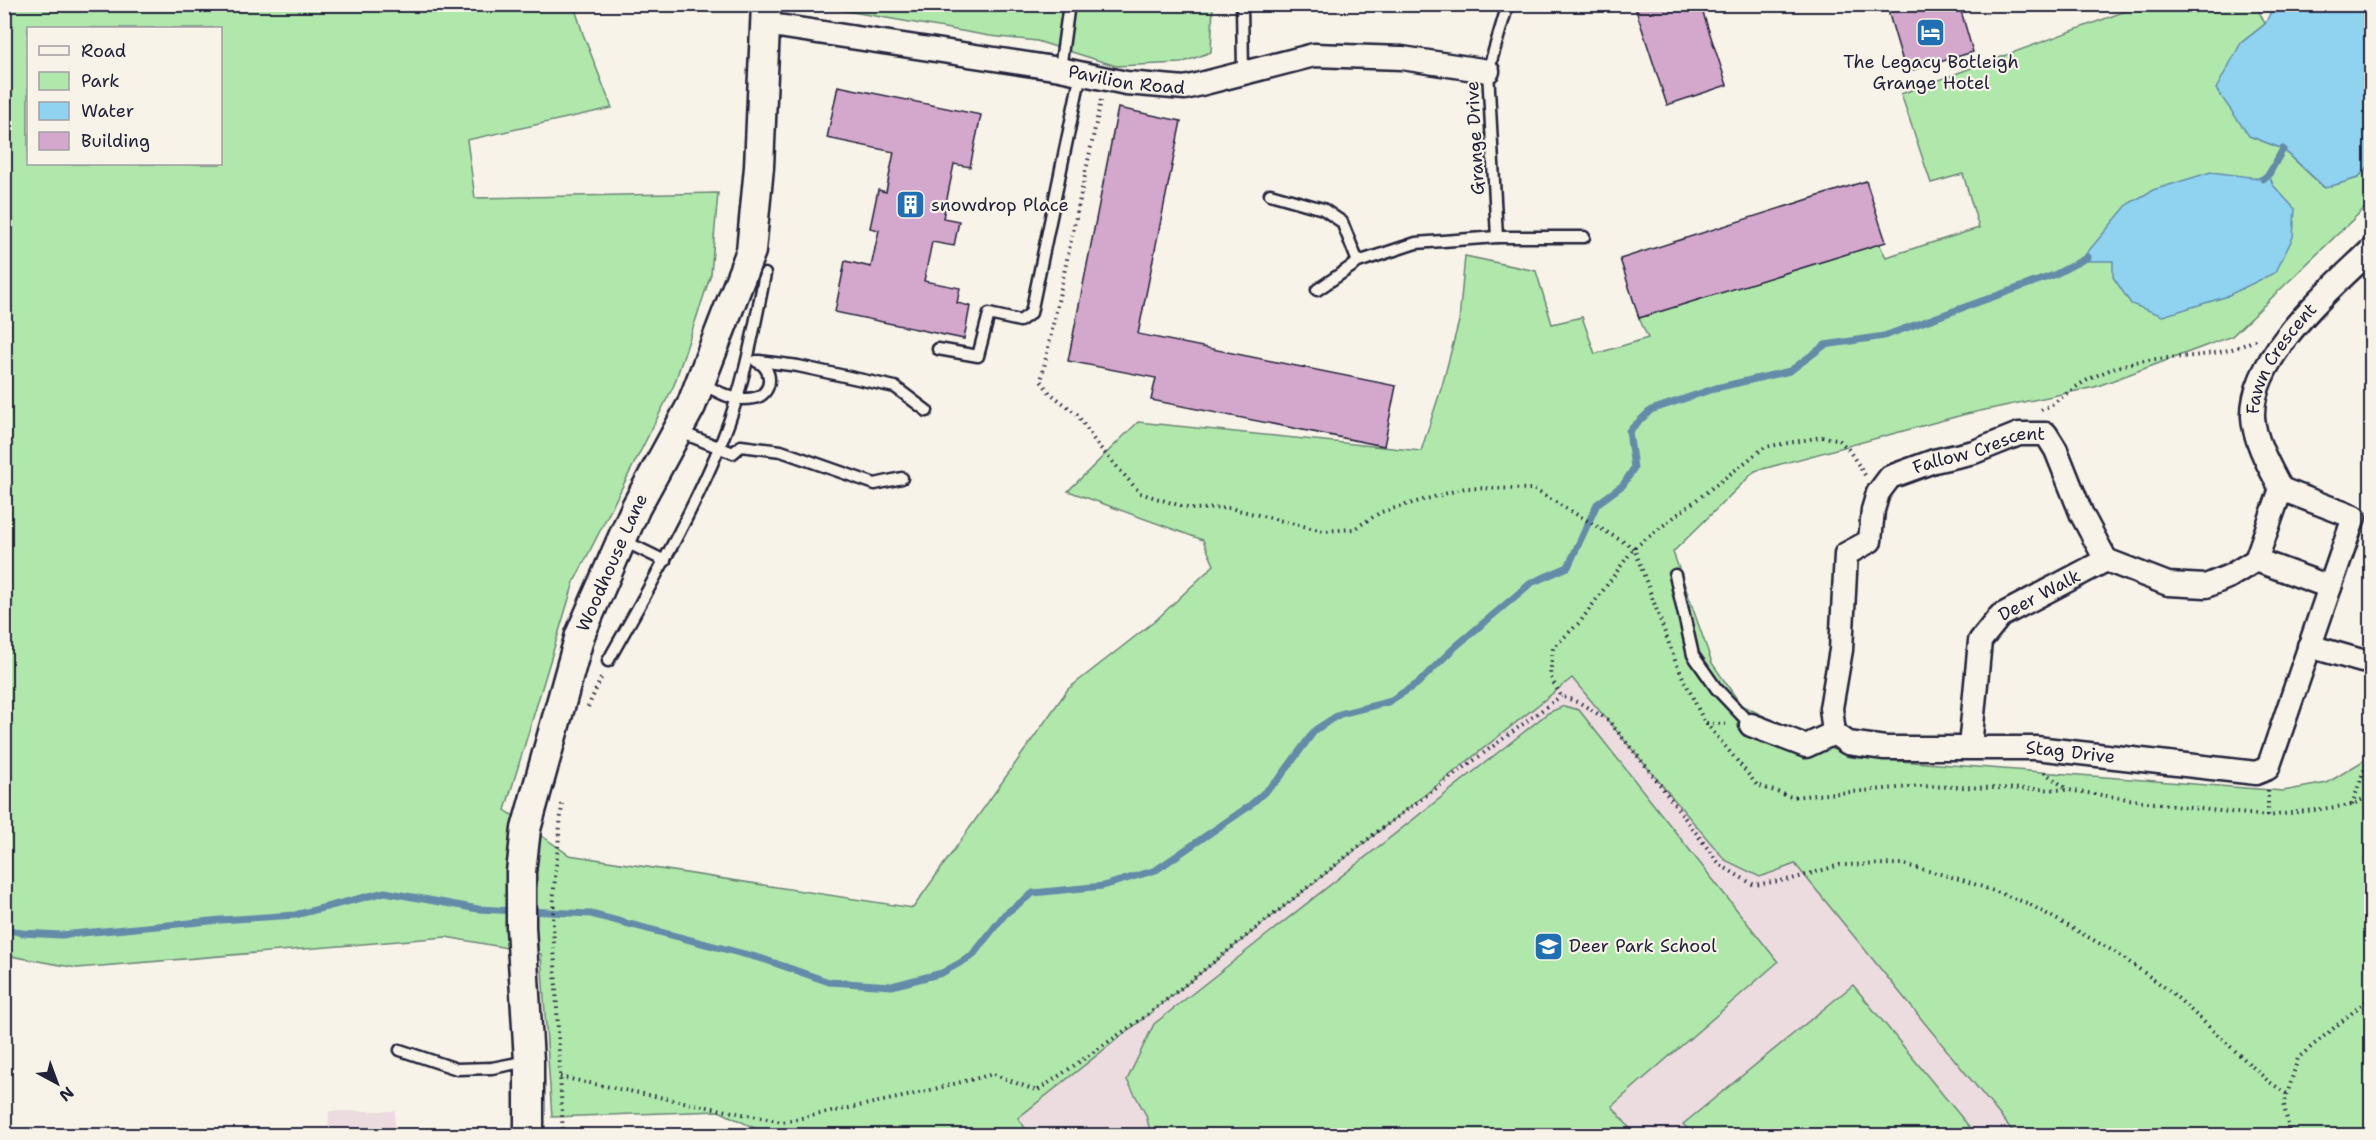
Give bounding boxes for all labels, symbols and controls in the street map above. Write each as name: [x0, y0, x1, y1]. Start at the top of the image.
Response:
hotel icon: The Legacy Botleigh Grange Hotel: [1915, 17, 1947, 49]
legend: [27, 27, 222, 165]
text: Road: [81, 39, 126, 63]
place label: The Legacy Botleigh Grange Hotel: [1843, 50, 2019, 95]
street label: Pavilion Road: [1066, 59, 1186, 100]
text: Park: [81, 69, 120, 93]
street label: Grange Drive: [1460, 80, 1490, 196]
text: Water: [81, 99, 134, 123]
text: Building: [81, 129, 150, 153]
building icon: snowdrop Place: [894, 189, 926, 221]
place label: snowdrop Place: [931, 193, 1069, 217]
street label: Fawn Crescent: [2241, 298, 2322, 415]
street label: Fallow Crescent: [1909, 422, 2045, 480]
street label: Woodhouse Lane: [571, 489, 653, 636]
street label: Deer Walk: [1994, 564, 2085, 627]
street label: Stag Drive: [2026, 736, 2116, 769]
school or university icon: Deer Park School: [1532, 930, 1564, 962]
place label: Deer Park School: [1569, 934, 1717, 958]
north arrow: [27, 1053, 87, 1113]
text: N: [55, 1082, 78, 1106]

